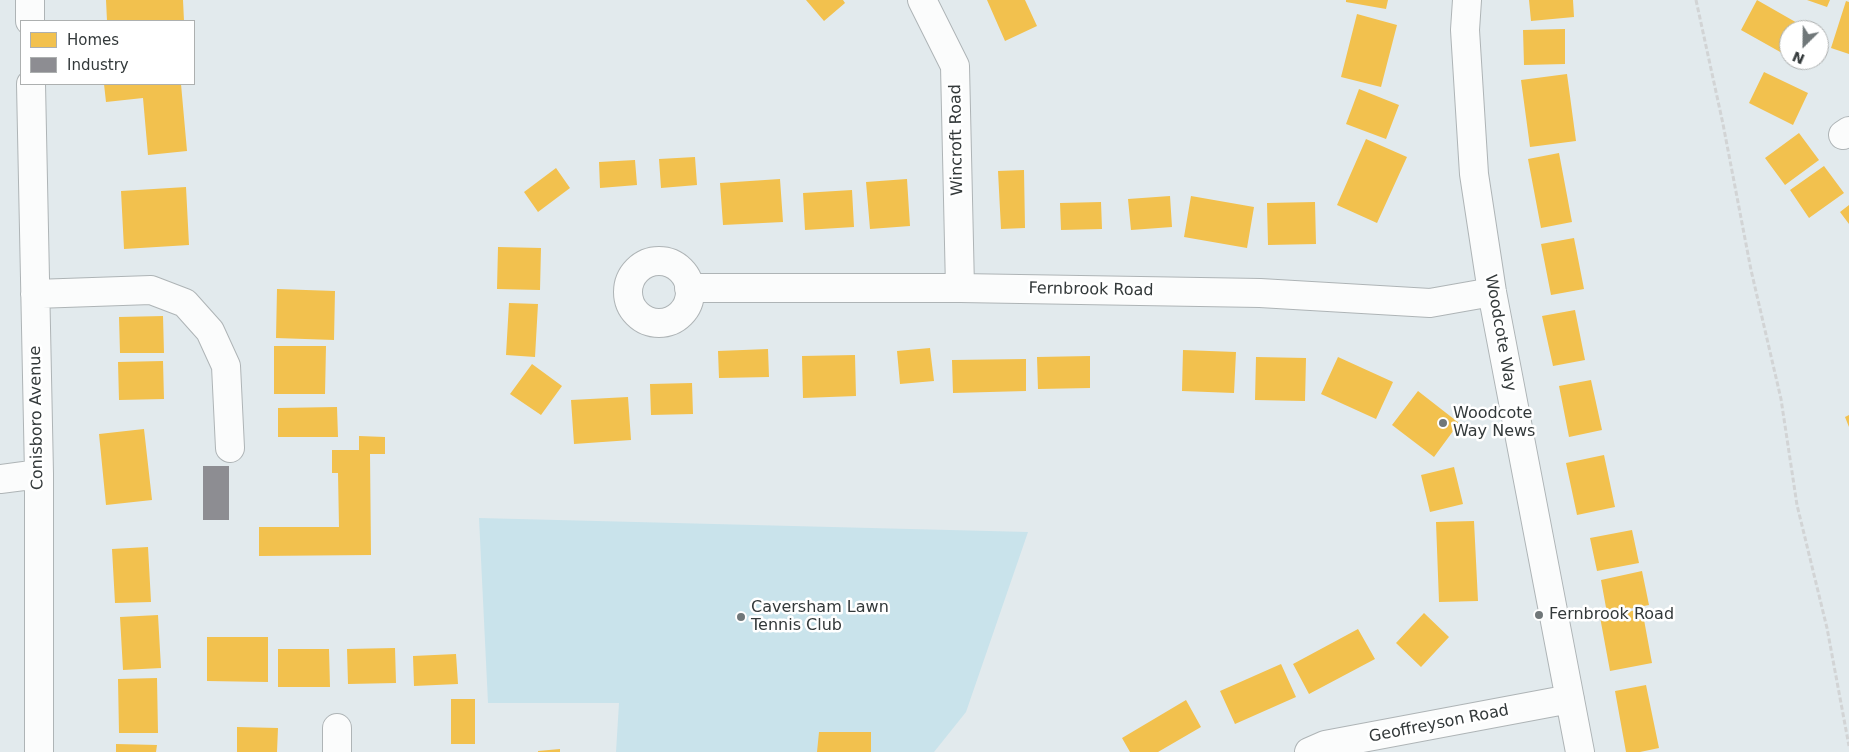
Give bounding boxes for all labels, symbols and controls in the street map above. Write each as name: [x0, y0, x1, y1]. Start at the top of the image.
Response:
legend: [20, 20, 195, 85]
north arrow: [1779, 20, 1829, 70]
text: Homes: [67, 31, 119, 49]
text: N: [1790, 48, 1807, 68]
text: Industry: [67, 56, 129, 74]
street label: Wincroft Road: [946, 84, 968, 196]
street label: Woodcote Way: [1480, 273, 1520, 393]
street label: Fernbrook Road: [1028, 279, 1154, 301]
street label: Conisboro Avenue: [26, 346, 48, 490]
place label: Woodcote Way News: [1453, 404, 1535, 442]
marker: Woodcote Way News: [1437, 417, 1449, 429]
place label: Caversham Lawn Tennis Club: [751, 598, 889, 636]
place label: Fernbrook Road: [1549, 605, 1674, 625]
marker: Fernbrook Road: [1533, 609, 1545, 621]
marker: Caversham Lawn Tennis Club: [735, 611, 747, 623]
street label: Geoffreyson Road: [1367, 701, 1511, 747]

